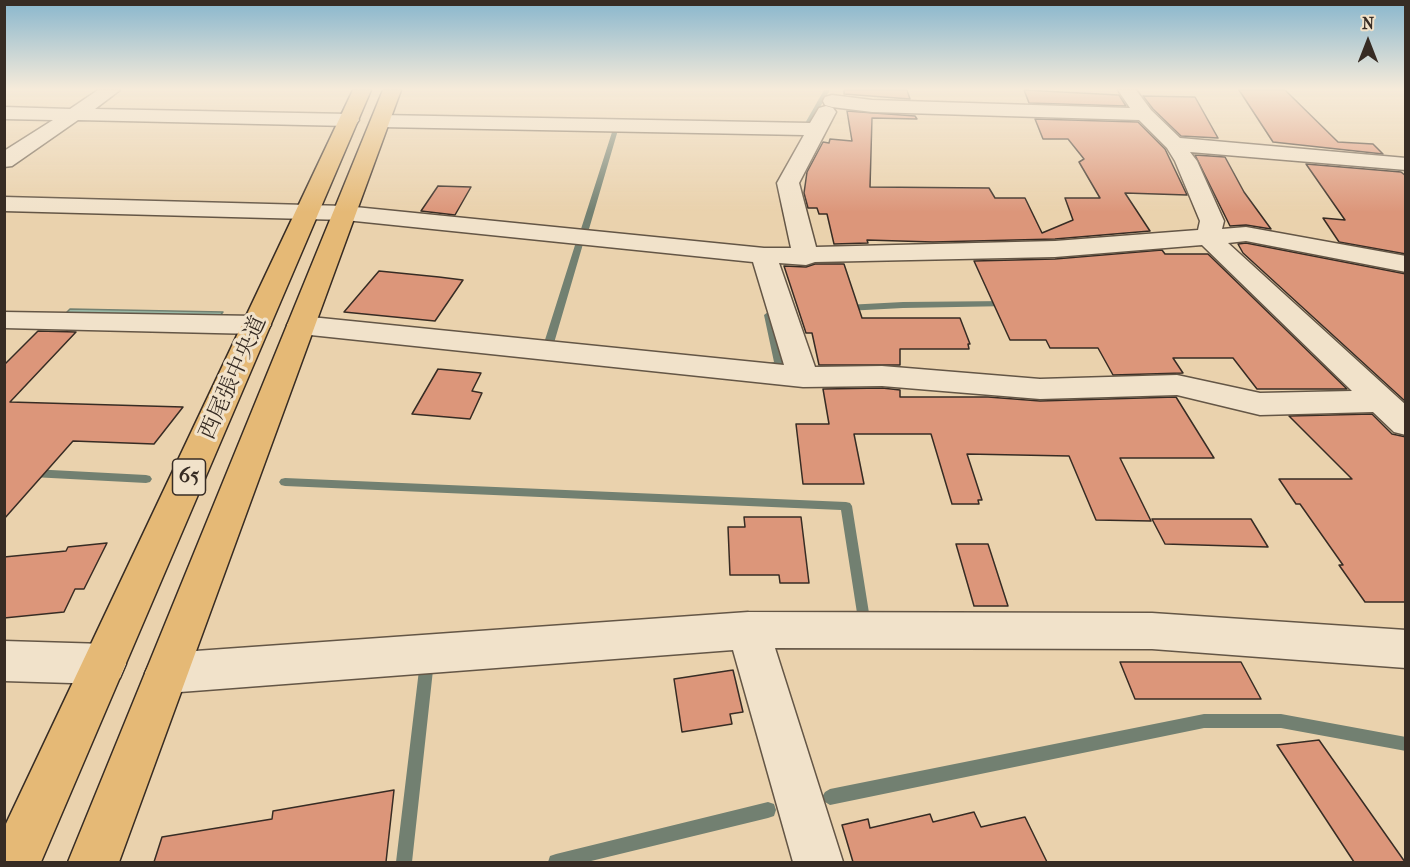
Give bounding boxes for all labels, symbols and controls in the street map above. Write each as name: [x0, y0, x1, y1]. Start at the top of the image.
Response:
north arrow: [1338, 12, 1398, 72]
text: N: [1362, 14, 1374, 33]
street label: 西尾張中央道: [195, 312, 273, 444]
road number: 65: [172, 459, 206, 495]

